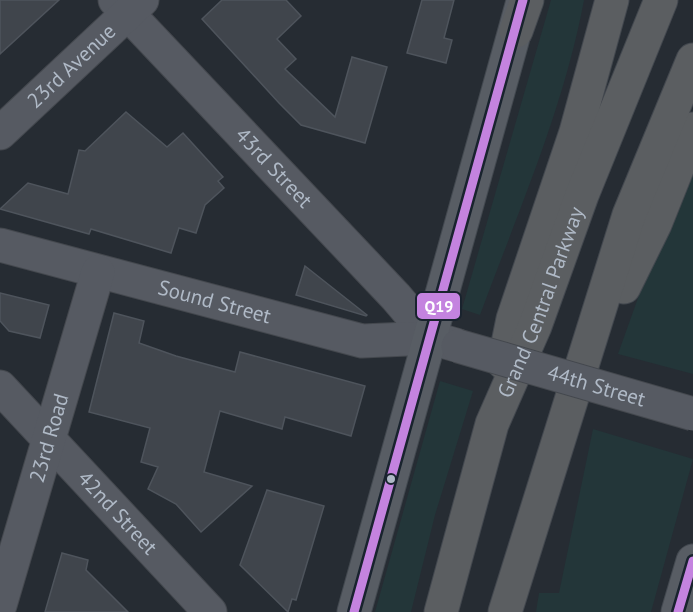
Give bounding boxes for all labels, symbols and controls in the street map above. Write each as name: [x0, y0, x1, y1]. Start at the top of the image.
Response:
street label: 23rd Avenue: [21, 18, 121, 114]
street label: 43rd Street: [230, 122, 319, 213]
street label: Grand Central Parkway: [491, 203, 590, 402]
street label: Sound Street: [155, 274, 274, 329]
line badge: Q19: [416, 292, 461, 320]
text: Q19: [425, 296, 453, 316]
street label: 44th Street: [544, 359, 649, 413]
street label: 23rd Road: [23, 390, 75, 486]
street label: 42nd Street: [72, 465, 163, 560]
unlabelled marker: [385, 473, 397, 485]

